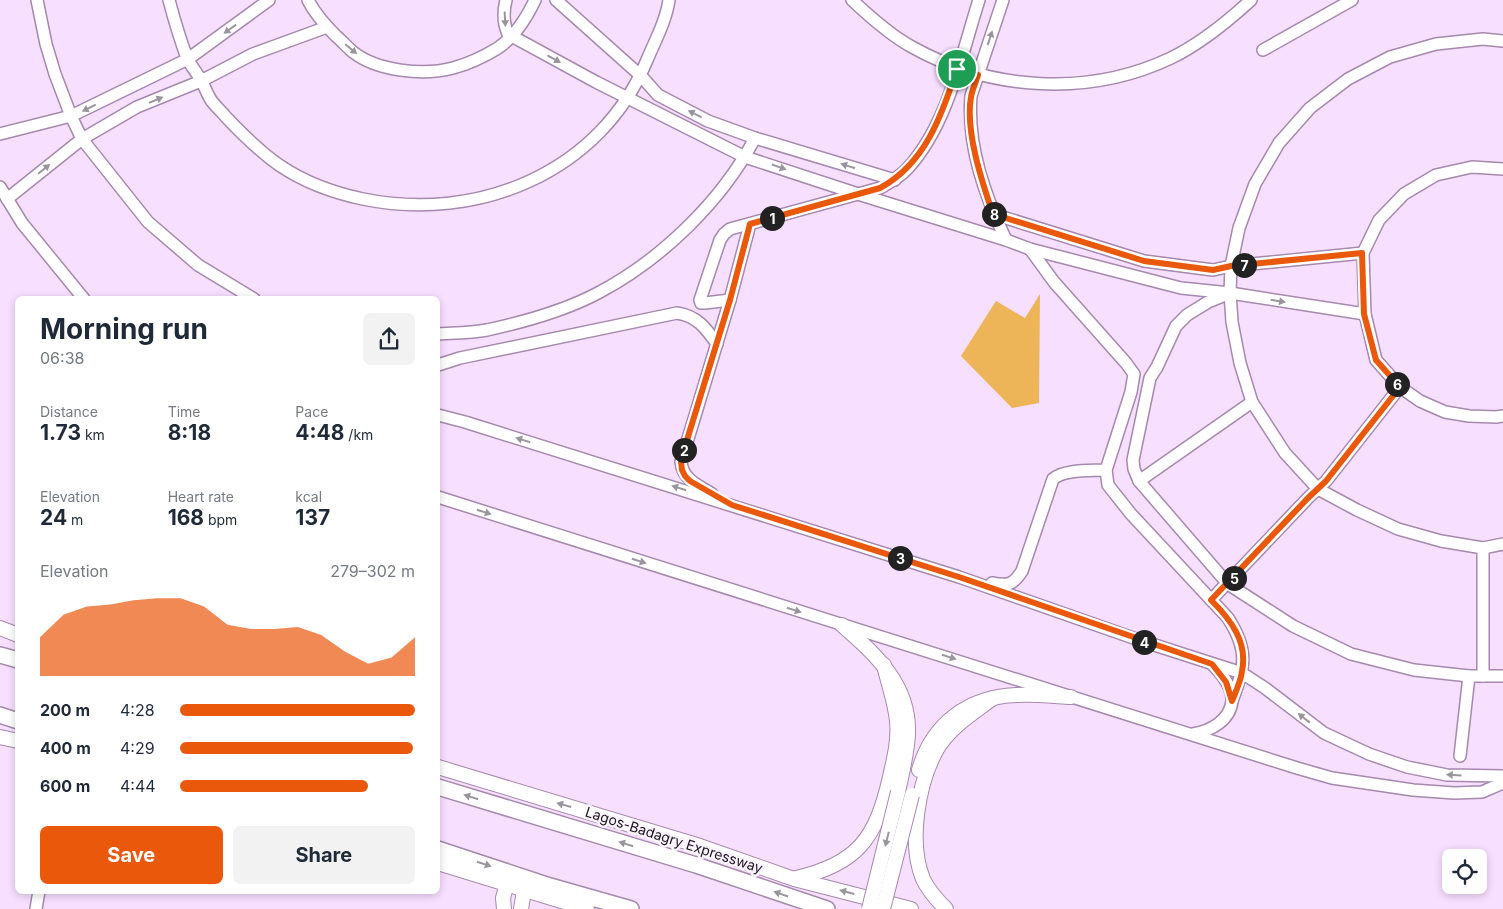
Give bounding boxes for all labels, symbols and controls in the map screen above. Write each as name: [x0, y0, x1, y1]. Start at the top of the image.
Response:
one-way arrow: [501, 11, 509, 27]
one-way arrow: [223, 24, 237, 34]
one-way arrow: [987, 30, 995, 45]
one-way arrow: [345, 44, 358, 55]
pin: [936, 48, 978, 90]
one-way arrow: [547, 55, 561, 63]
icon: arrive: [943, 55, 971, 83]
one-way arrow: [149, 95, 163, 103]
one-way arrow: [82, 104, 96, 112]
one-way arrow: [687, 110, 702, 118]
one-way arrow: [840, 162, 856, 170]
one-way arrow: [38, 163, 51, 174]
one-way arrow: [772, 163, 787, 171]
pin: 8: [982, 202, 1006, 226]
pin: 1: [760, 206, 784, 230]
text: 8: [990, 206, 999, 223]
text: 1: [769, 210, 776, 227]
pin: 7: [1232, 252, 1256, 278]
text: 7: [1240, 257, 1249, 274]
one-way arrow: [1271, 297, 1287, 305]
text: Morning run: [40, 312, 208, 346]
button: share: [363, 313, 415, 365]
text: 06:38: [40, 348, 84, 368]
pin: 6: [1384, 372, 1410, 396]
text: 6: [1393, 376, 1402, 393]
text: Distance: [40, 403, 98, 420]
text: Time: [168, 403, 201, 420]
text: Pace: [295, 403, 328, 420]
text: 1.73: [40, 420, 81, 445]
text: 8:18: [168, 420, 211, 445]
text: 4:48: [295, 420, 344, 445]
text: km: [81, 426, 105, 443]
text: /km: [344, 426, 373, 443]
one-way arrow: [516, 436, 531, 443]
pin: 2: [672, 438, 696, 462]
text: 2: [680, 442, 689, 459]
one-way arrow: [671, 484, 686, 492]
text: Elevation: [40, 488, 100, 505]
text: Heart rate: [168, 488, 234, 505]
text: kcal: [295, 488, 322, 505]
text: 24: [40, 505, 67, 530]
text: 168: [168, 505, 204, 530]
text: 137: [295, 505, 330, 530]
one-way arrow: [477, 508, 492, 516]
text: m: [67, 511, 83, 528]
text: bpm: [204, 511, 237, 528]
pin: 3: [888, 546, 912, 570]
text: 3: [896, 550, 905, 567]
one-way arrow: [631, 557, 646, 565]
text: Elevation: [40, 561, 109, 581]
text: 279–302 m: [330, 561, 415, 581]
pin: 5: [1222, 566, 1246, 590]
text: 5: [1230, 570, 1239, 587]
one-way arrow: [786, 607, 801, 614]
pin: 4: [1132, 630, 1156, 654]
text: 4: [1140, 634, 1149, 651]
one-way arrow: [942, 654, 957, 662]
text: 200 m: [40, 700, 90, 720]
text: 4:28: [120, 700, 155, 720]
one-way arrow: [1298, 713, 1311, 724]
text: 400 m: [40, 738, 91, 758]
text: 4:29: [120, 738, 155, 758]
one-way arrow: [1446, 770, 1462, 778]
text: 600 m: [40, 776, 90, 796]
text: 4:44: [120, 776, 156, 796]
one-way arrow: [463, 792, 478, 800]
one-way arrow: [557, 801, 572, 809]
street label: Lagos-Badagry Expressway: [583, 803, 765, 876]
button: Save: [40, 826, 223, 884]
button: Share: [233, 826, 415, 884]
one-way arrow: [883, 832, 891, 847]
one-way arrow: [619, 839, 634, 847]
map controls: [1442, 849, 1487, 894]
button: locate: [1442, 849, 1487, 894]
one-way arrow: [476, 861, 491, 869]
one-way arrow: [839, 888, 854, 896]
one-way arrow: [773, 889, 788, 897]

